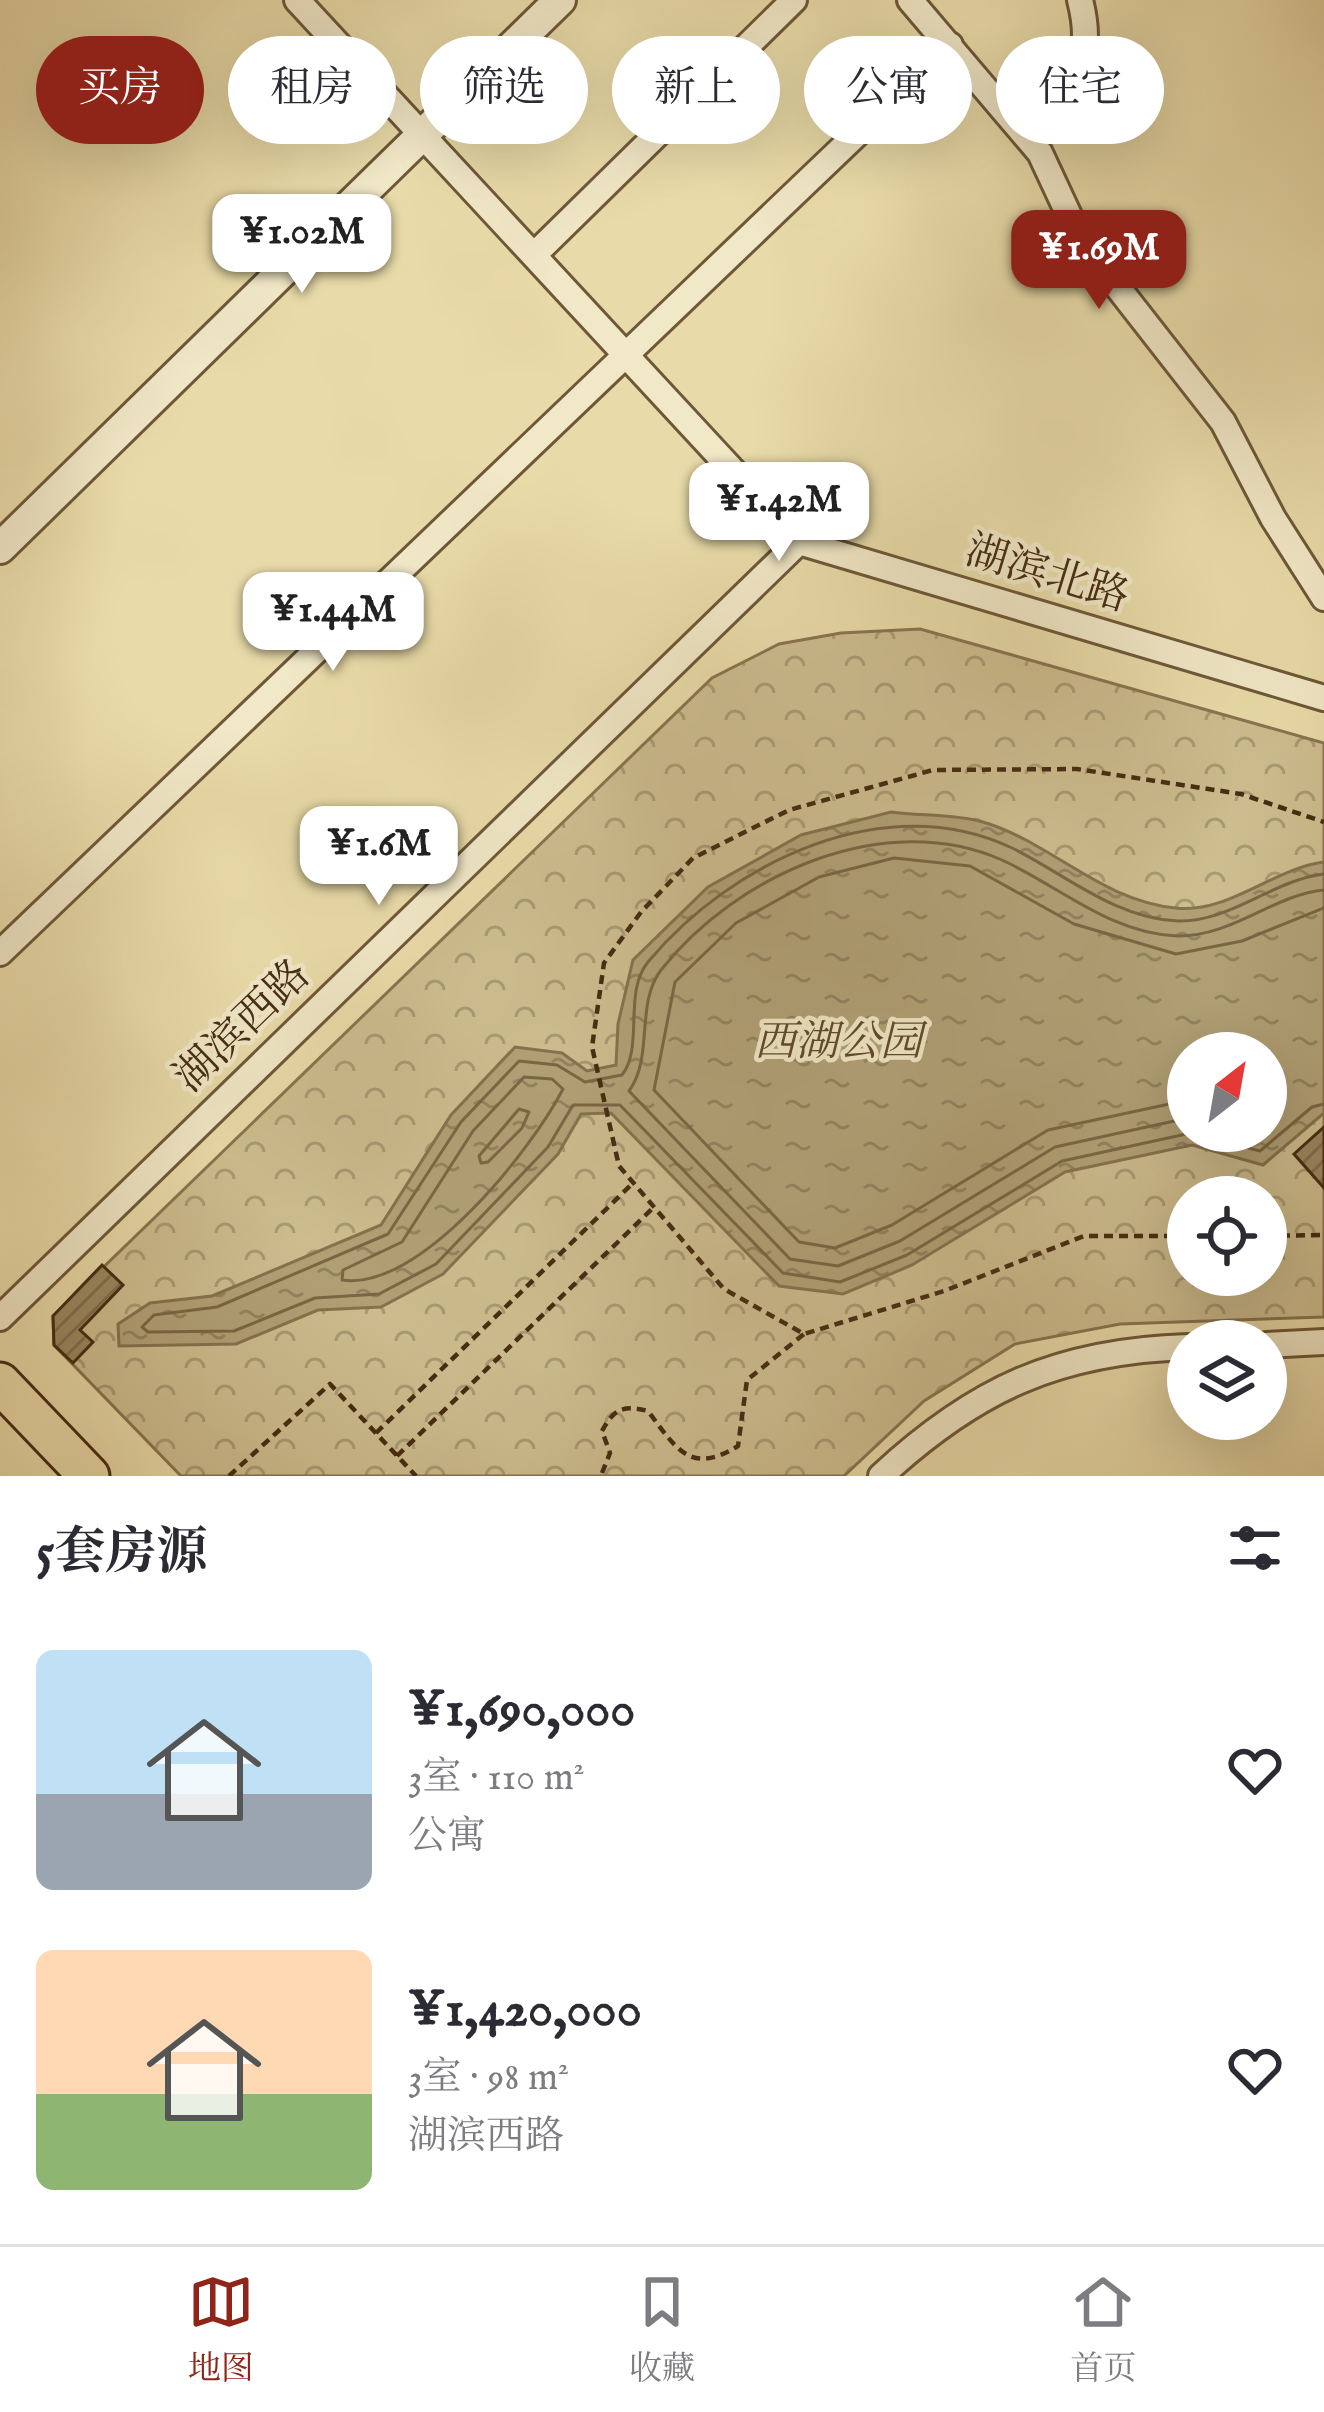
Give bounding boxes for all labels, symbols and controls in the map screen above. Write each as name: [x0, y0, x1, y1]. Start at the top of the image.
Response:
chip: 买房: [36, 36, 204, 144]
chip: 租房: [228, 36, 396, 144]
chip: 筛选: [420, 36, 588, 144]
chip: 新上: [612, 36, 780, 144]
chip: 公寓: [804, 36, 972, 144]
chip: 住宅: [996, 36, 1164, 144]
pin: ¥1.02M: [204, 194, 400, 296]
text: ¥1.02M: [239, 208, 365, 257]
pin: ¥1.69M: [1001, 210, 1197, 312]
text: ¥1.69M: [1038, 224, 1160, 273]
pin: ¥1.42M: [681, 462, 877, 564]
text: ¥1.42M: [716, 476, 842, 525]
street label: 湖滨北路: [959, 525, 1135, 625]
pin: ¥1.44M: [235, 572, 431, 674]
text: ¥1.44M: [270, 586, 396, 635]
pin: ¥1.6M: [295, 806, 463, 908]
text: ¥1.6M: [327, 820, 431, 869]
street label: 湖滨西路: [164, 950, 322, 1104]
park label: 西湖公园: [754, 1017, 928, 1070]
north arrow: [1167, 1032, 1287, 1152]
map controls: [1167, 1032, 1287, 1440]
button: locate: [1167, 1176, 1287, 1296]
button: layers: [1167, 1320, 1287, 1440]
icon: filters: [1222, 1515, 1288, 1581]
text: 5套房源: [36, 1522, 207, 1587]
text: ¥1,690,000: [408, 1679, 635, 1744]
icon: home: [132, 1698, 276, 1842]
icon: heart: [1222, 1737, 1288, 1803]
text: 3室 · 110 m²: [408, 1754, 585, 1803]
text: 公寓: [408, 1813, 486, 1862]
text: ¥1,420,000: [408, 1979, 642, 2044]
icon: home: [132, 1998, 276, 2142]
icon: heart: [1222, 2037, 1288, 2103]
text: 3室 · 98 m²: [408, 2054, 569, 2103]
text: 湖滨西路: [408, 2113, 564, 2162]
tab: 地图: [188, 2269, 254, 2391]
tab: 收藏: [629, 2269, 695, 2391]
tab: 首页: [1070, 2269, 1136, 2391]

